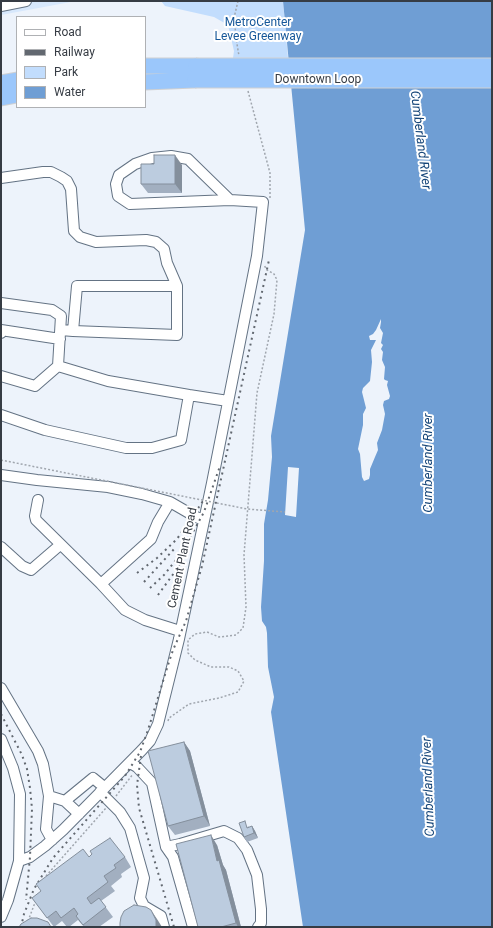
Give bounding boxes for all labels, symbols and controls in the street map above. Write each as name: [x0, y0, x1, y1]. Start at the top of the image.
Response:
legend: [16, 16, 146, 108]
park label: MetroCenter Levee Greenway: [215, 16, 301, 44]
text: Road: [54, 25, 82, 39]
text: Railway: [54, 45, 95, 59]
text: Park: [54, 65, 78, 79]
street label: Downtown Loop: [275, 73, 361, 87]
text: Water: [54, 85, 85, 99]
water label: Cumberland River: [406, 90, 434, 190]
water label: Cumberland River: [421, 413, 437, 513]
street label: Cement Plant Road: [165, 506, 201, 610]
water label: Cumberland River: [419, 737, 439, 837]

